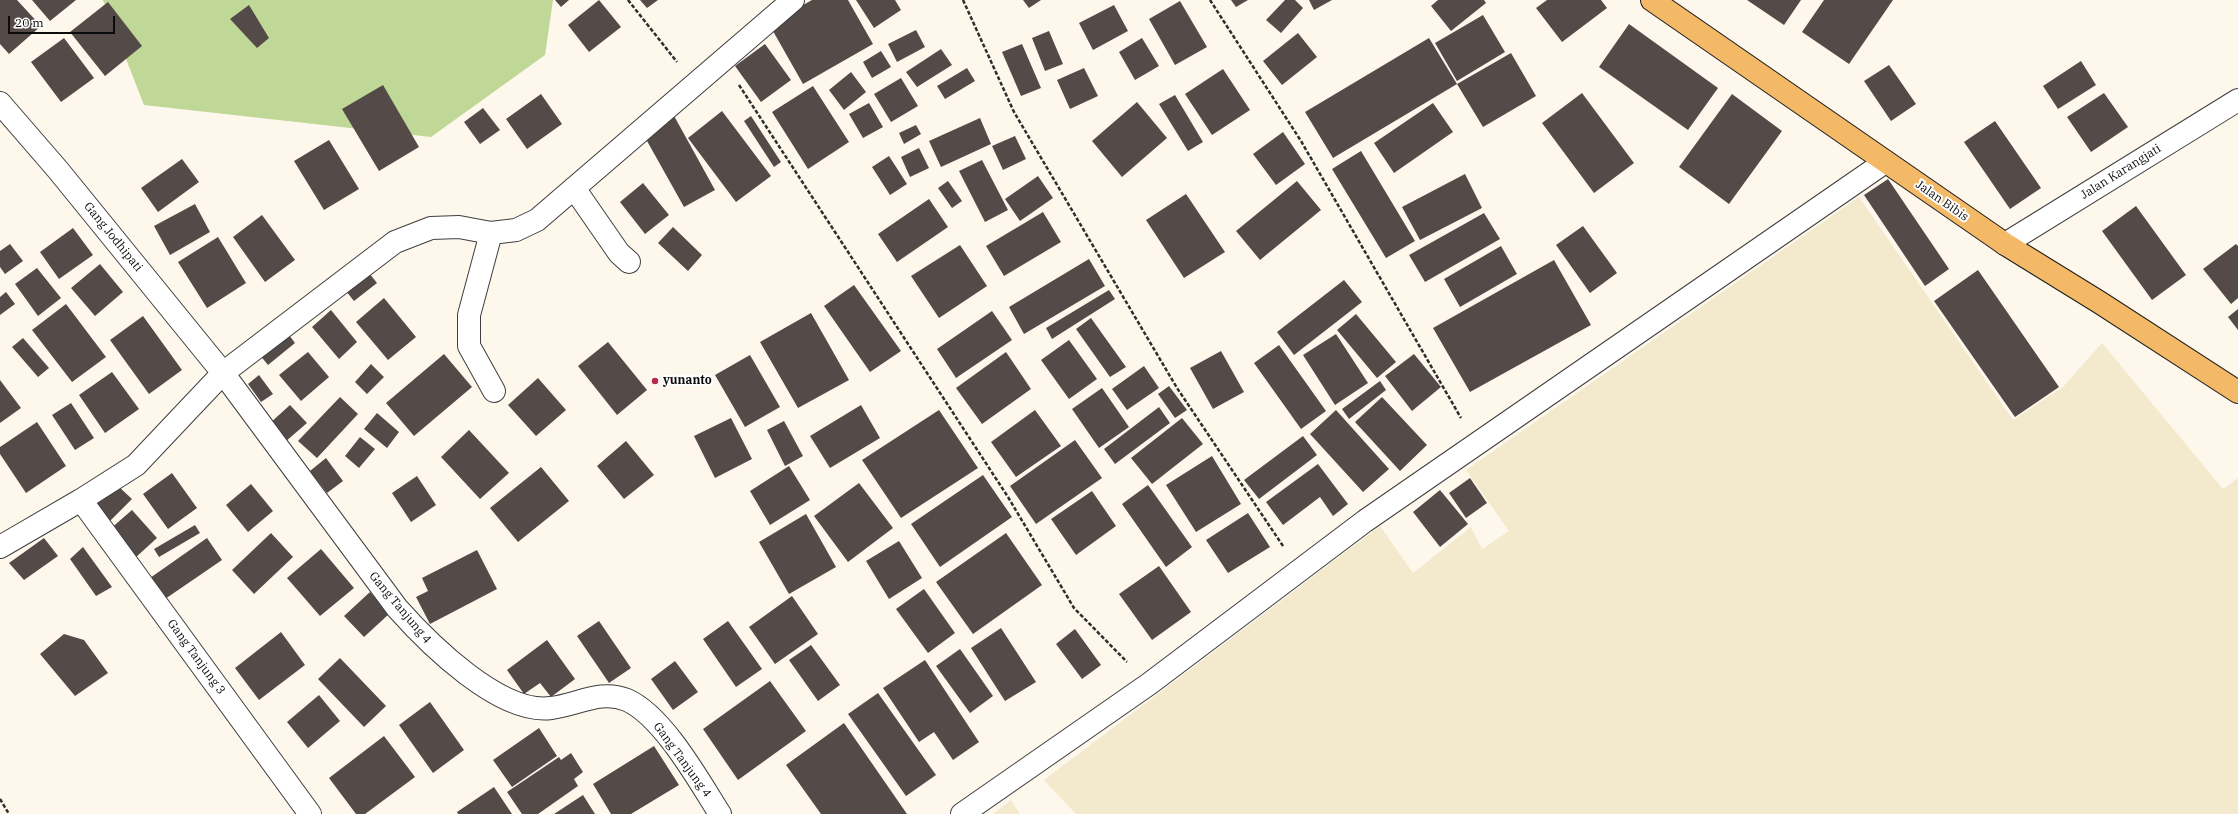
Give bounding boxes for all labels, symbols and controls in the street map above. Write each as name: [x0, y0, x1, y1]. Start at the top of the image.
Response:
scale bar: [10, 8, 117, 34]
text: 20 m: [15, 15, 44, 30]
street label: Jalan Karangjati: [2078, 142, 2164, 202]
street label: Jalan Bibis: [1913, 178, 1971, 224]
street label: Gang Jodhipati: [81, 199, 145, 275]
place label: yunanto: [663, 374, 712, 388]
marker: yunanto: [650, 376, 660, 386]
street label: Gang Tanjung 4: [366, 569, 434, 647]
street label: Gang Tanjung 3: [164, 617, 228, 697]
street label: Gang Tanjung 4: [650, 720, 714, 800]

